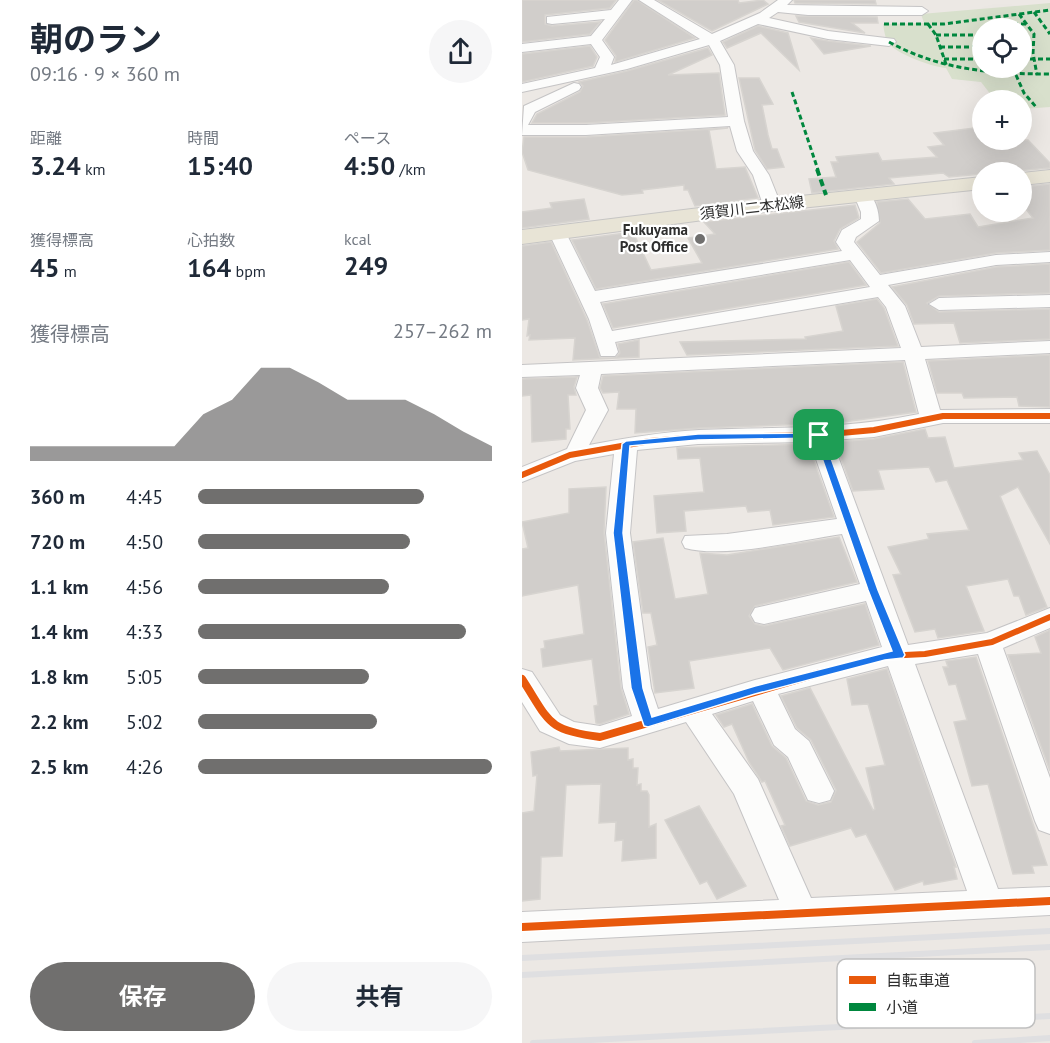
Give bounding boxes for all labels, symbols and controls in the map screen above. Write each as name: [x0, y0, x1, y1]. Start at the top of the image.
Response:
text: 朝のラン: [30, 17, 162, 60]
map controls: [972, 18, 1032, 222]
button: locate: [972, 18, 1032, 78]
button: share: [429, 20, 492, 83]
text: 09:16 · 9 × 360 m: [30, 61, 180, 87]
button: +: [972, 90, 1032, 150]
text: 距離: [30, 128, 62, 148]
text: 時間: [187, 128, 219, 148]
text: ペース: [344, 128, 391, 148]
text: 3.24: [30, 149, 81, 182]
text: 15:40: [187, 149, 253, 182]
text: 4:50: [344, 149, 395, 182]
text: km: [81, 159, 106, 179]
text: /km: [395, 159, 426, 179]
button: −: [972, 162, 1032, 222]
street label: 須賀川二本松線: [699, 192, 805, 223]
place label: Fukuyama Post Office: [620, 220, 688, 256]
text: kcal: [344, 229, 371, 249]
text: 獲得標高: [30, 230, 94, 250]
text: 心拍数: [187, 230, 235, 250]
marker: Fukuyama Post Office: [693, 232, 707, 246]
text: 249: [344, 249, 388, 282]
text: 45: [30, 251, 59, 284]
text: 164: [187, 251, 231, 284]
text: m: [59, 261, 77, 281]
text: bpm: [231, 261, 266, 281]
text: 257–262 m: [393, 318, 492, 344]
text: 獲得標高: [30, 321, 110, 347]
pin: [793, 409, 844, 460]
icon: arrive: [802, 418, 835, 451]
text: 360 m: [30, 484, 85, 510]
text: 4:45: [126, 484, 163, 510]
text: 720 m: [30, 529, 85, 555]
text: 4:50: [126, 529, 163, 555]
text: 1.1 km: [30, 574, 89, 600]
text: 4:56: [126, 574, 163, 600]
text: 1.4 km: [30, 619, 89, 645]
text: 4:33: [126, 619, 163, 645]
text: 1.8 km: [30, 664, 89, 690]
text: 5:05: [126, 664, 163, 690]
text: 2.2 km: [30, 709, 89, 735]
text: 5:02: [126, 709, 163, 735]
text: 2.5 km: [30, 754, 89, 780]
text: 4:26: [126, 754, 163, 780]
legend: [837, 959, 1035, 1028]
button: 保存: [30, 962, 255, 1031]
button: 共有: [267, 962, 492, 1031]
text: 自転車道: [886, 970, 950, 990]
text: 小道: [886, 997, 918, 1017]

